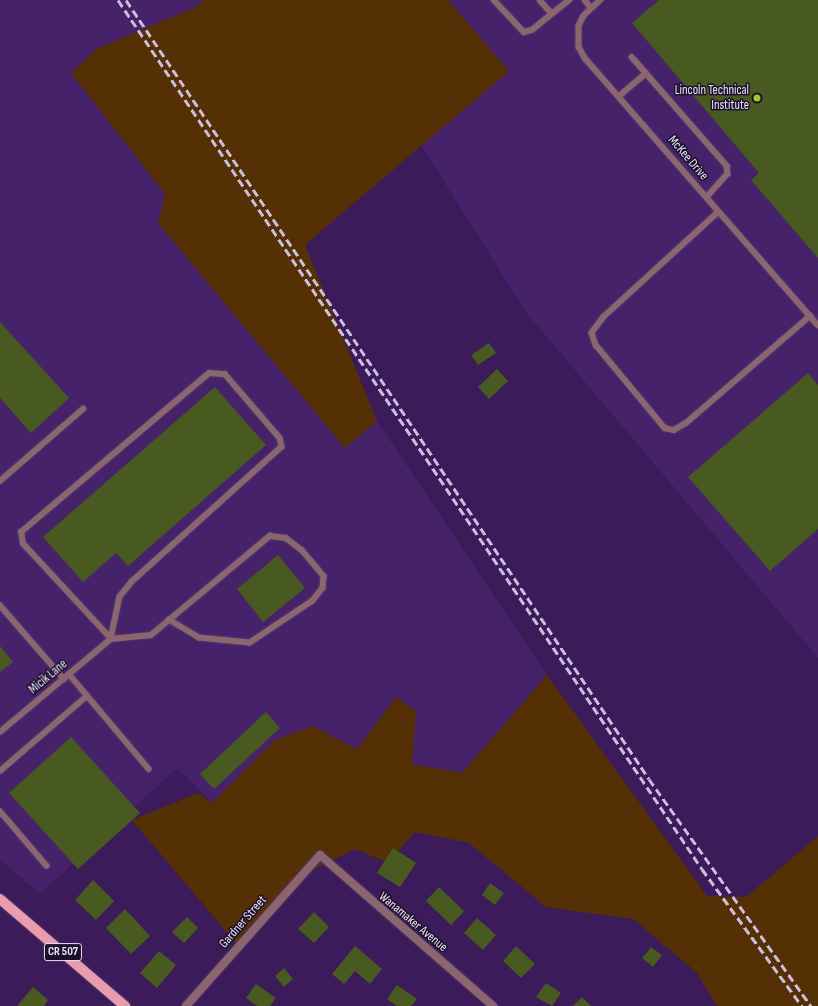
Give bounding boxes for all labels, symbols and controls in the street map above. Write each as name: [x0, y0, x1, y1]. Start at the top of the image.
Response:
place label: Lincoln Technical Institute: [675, 83, 749, 114]
marker: Lincoln Technical Institute: [752, 93, 762, 103]
street label: McKee Drive: [664, 133, 712, 183]
street label: Micik Lane: [26, 656, 70, 698]
street label: Wanamaker Avenue: [376, 889, 450, 955]
street label: Gardner Street: [216, 893, 270, 951]
road number: CR 507: [43, 942, 83, 962]

